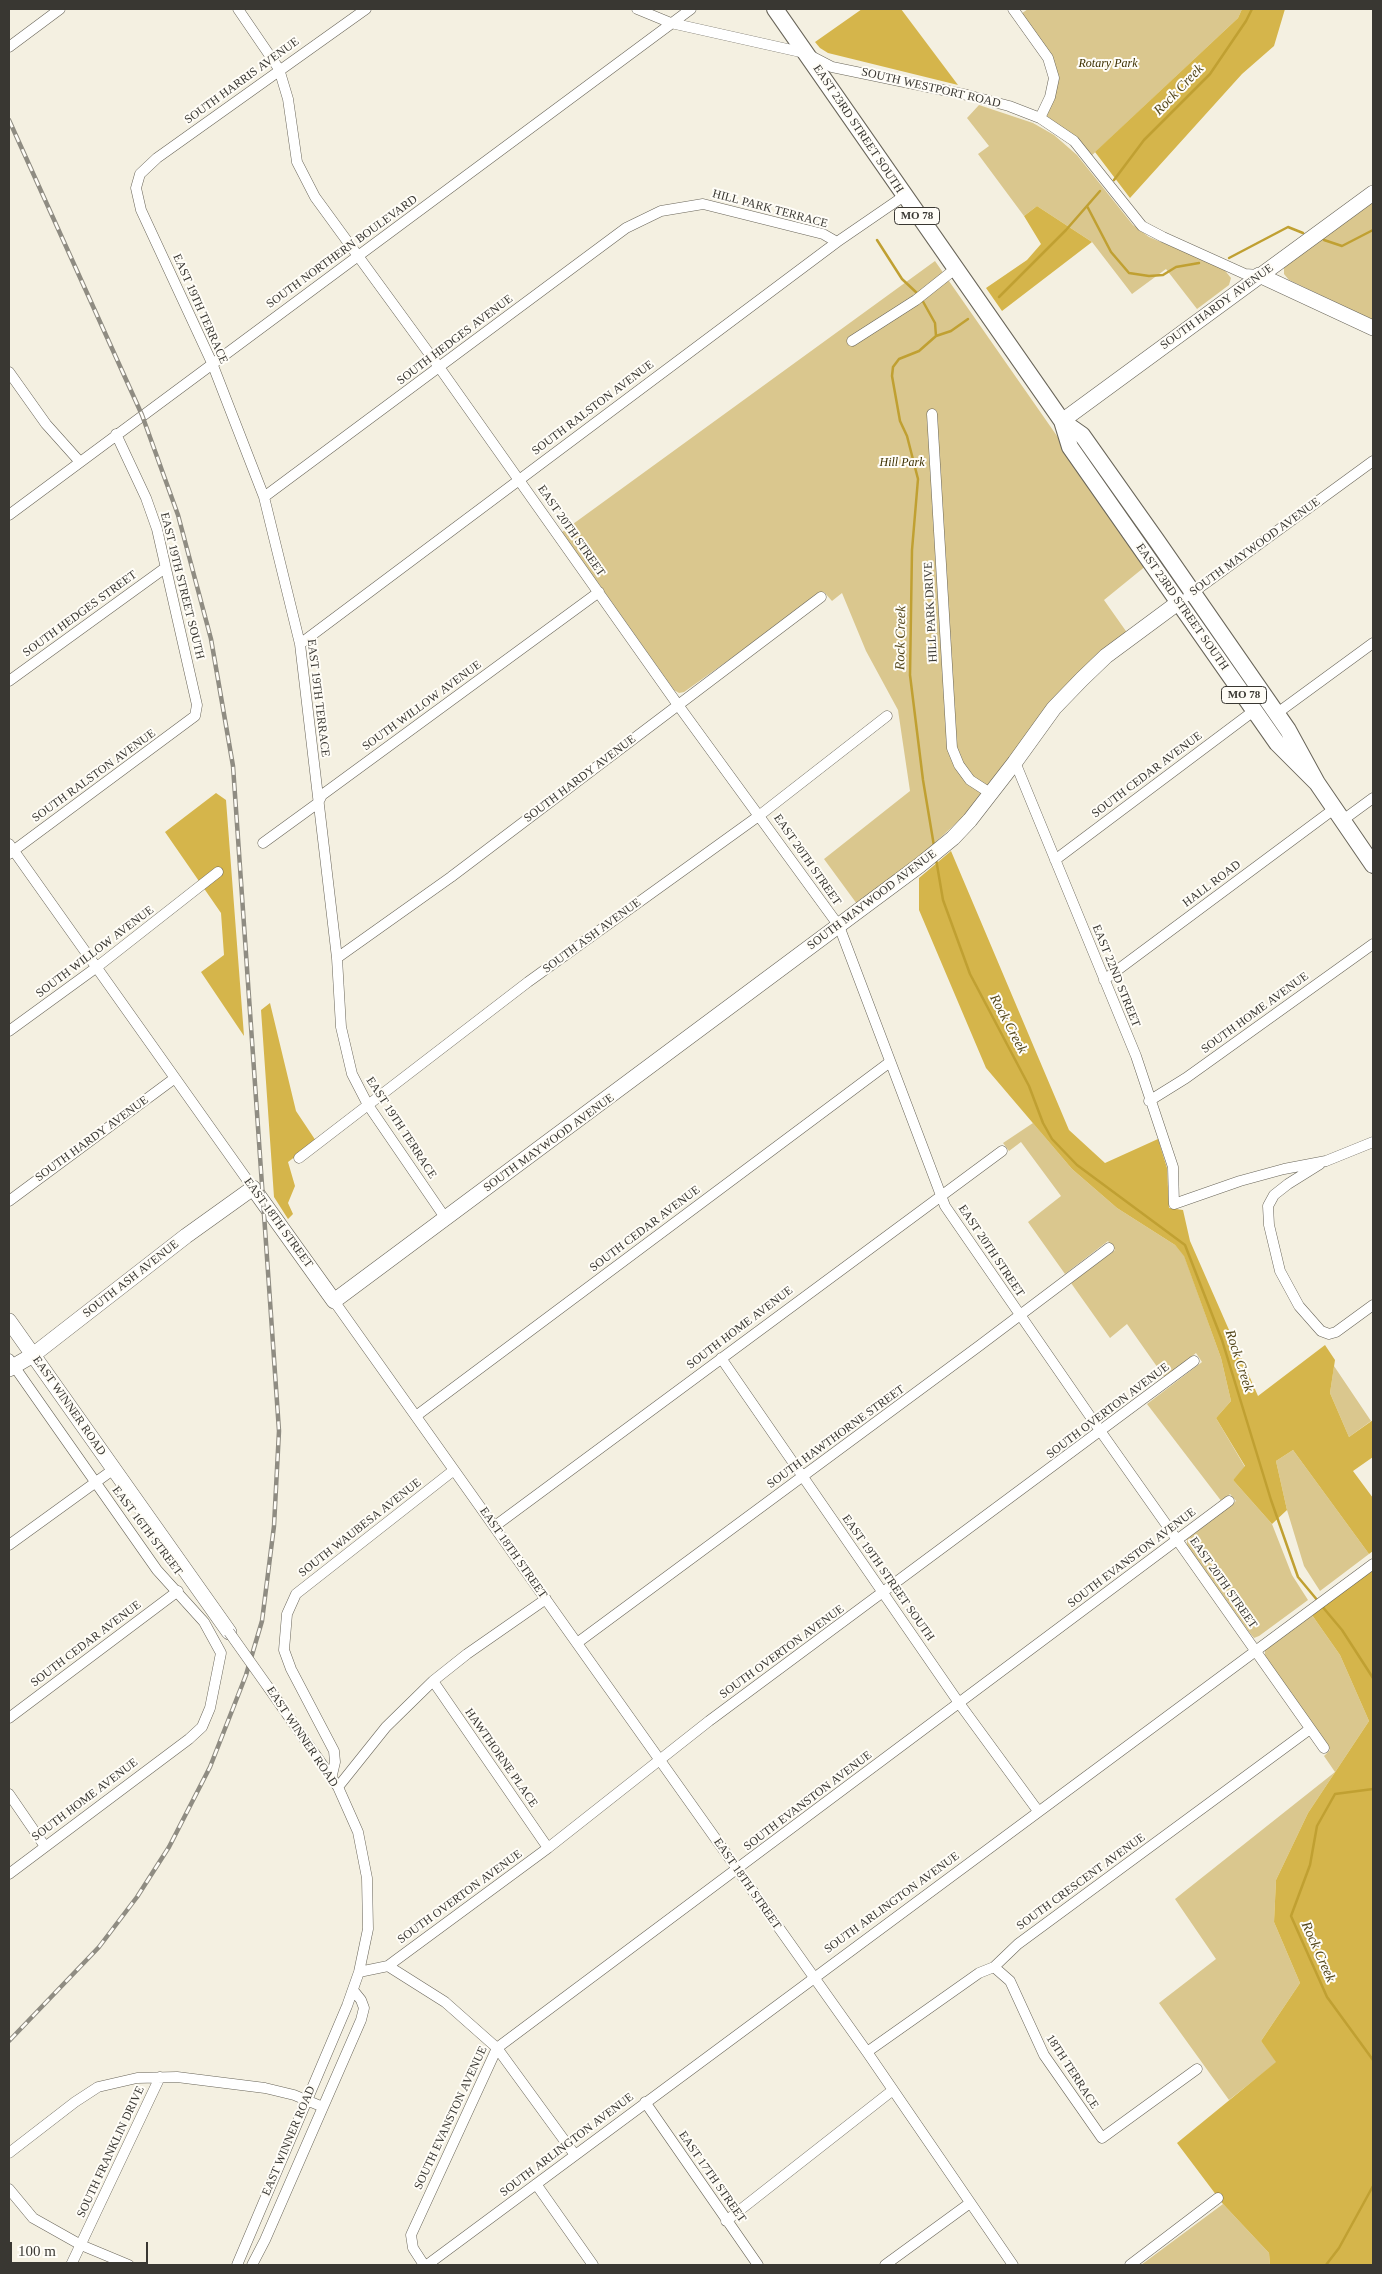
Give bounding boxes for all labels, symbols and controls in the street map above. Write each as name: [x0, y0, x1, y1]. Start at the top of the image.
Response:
street label: SOUTH HARRIS AVENUE: [182, 35, 302, 127]
park label: Rotary Park: [1079, 57, 1137, 71]
water label: Rock Creek: [1151, 61, 1207, 119]
street label: EAST 23RD STREET SOUTH: [810, 62, 906, 196]
street label: SOUTH WESTPORT ROAD: [860, 65, 1002, 111]
street label: HILL PARK TERRACE: [711, 187, 829, 231]
street label: SOUTH NORTHERN BOULEVARD: [264, 192, 420, 312]
road number: MO 78: [894, 208, 940, 225]
street label: EAST 19TH TERRACE: [169, 252, 231, 366]
street label: SOUTH HARDY AVENUE: [1158, 261, 1276, 353]
street label: SOUTH HEDGES AVENUE: [394, 292, 516, 388]
street label: SOUTH RALSTON AVENUE: [529, 357, 657, 459]
park label: Hill Park: [880, 456, 924, 470]
street label: EAST 20TH STREET: [534, 483, 608, 579]
street label: SOUTH MAYWOOD AVENUE: [1187, 495, 1323, 599]
street label: EAST 19TH STREET SOUTH: [157, 511, 207, 661]
street label: EAST 23RD STREET SOUTH: [1133, 541, 1231, 673]
street label: HILL PARK DRIVE: [921, 561, 941, 663]
street label: SOUTH HEDGES STREET: [20, 568, 140, 660]
water label: Rock Creek: [892, 606, 910, 670]
street label: EAST 19TH TERRACE: [304, 638, 332, 758]
street label: SOUTH WILLOW AVENUE: [360, 658, 484, 754]
road number: MO 78: [1222, 686, 1266, 704]
street label: SOUTH RALSTON AVENUE: [30, 726, 158, 826]
street label: SOUTH CEDAR AVENUE: [1089, 729, 1205, 821]
street label: SOUTH HARDY AVENUE: [521, 732, 639, 826]
street label: EAST 20TH STREET: [770, 812, 844, 908]
street label: SOUTH MAYWOOD AVENUE: [805, 847, 939, 953]
street label: HALL ROAD: [1180, 857, 1244, 911]
street label: SOUTH ASH AVENUE: [540, 896, 644, 976]
street label: SOUTH WILLOW AVENUE: [33, 903, 157, 1001]
street label: EAST 22ND STREET: [1089, 923, 1143, 1029]
street label: SOUTH HOME AVENUE: [1199, 969, 1311, 1057]
water label: Rock Creek: [985, 992, 1031, 1056]
street label: EAST 19TH TERRACE: [363, 1074, 439, 1182]
street label: SOUTH MAYWOOD AVENUE: [481, 1091, 617, 1195]
street label: SOUTH HARDY AVENUE: [33, 1093, 151, 1185]
street label: EAST 18TH STREET: [240, 1175, 316, 1271]
street label: SOUTH CEDAR AVENUE: [587, 1183, 703, 1275]
street label: EAST 20TH STREET: [955, 1202, 1027, 1300]
street label: SOUTH ASH AVENUE: [80, 1237, 182, 1321]
street label: SOUTH HOME AVENUE: [684, 1283, 796, 1373]
water label: Rock Creek: [1221, 1328, 1257, 1394]
street label: EAST WINNER ROAD: [29, 1354, 109, 1458]
street label: SOUTH OVERTON AVENUE: [1044, 1360, 1172, 1462]
street label: SOUTH HAWTHORNE STREET: [764, 1382, 908, 1492]
street label: SOUTH WAUBESA AVENUE: [296, 1476, 424, 1580]
street label: EAST 16TH STREET: [109, 1484, 185, 1578]
street label: EAST 18TH STREET: [476, 1505, 550, 1601]
street label: SOUTH EVANSTON AVENUE: [1065, 1505, 1199, 1611]
street label: EAST 19TH STREET SOUTH: [839, 1512, 937, 1644]
street label: EAST 20TH STREET: [1186, 1535, 1260, 1631]
street label: SOUTH CEDAR AVENUE: [28, 1598, 144, 1690]
street label: SOUTH OVERTON AVENUE: [717, 1602, 847, 1702]
street label: EAST WINNER ROAD: [263, 1684, 341, 1790]
street label: HAWTHORNE PLACE: [461, 1706, 541, 1810]
street label: SOUTH EVANSTON AVENUE: [741, 1748, 875, 1854]
street label: SOUTH HOME AVENUE: [29, 1755, 141, 1845]
street label: SOUTH CRESCENT AVENUE: [1014, 1831, 1148, 1933]
street label: EAST 18TH STREET: [710, 1836, 784, 1932]
street label: SOUTH OVERTON AVENUE: [395, 1847, 525, 1947]
street label: SOUTH ARLINGTON AVENUE: [822, 1849, 962, 1957]
water label: Rock Creek: [1297, 1919, 1339, 1985]
street label: 18TH TERRACE: [1043, 2032, 1101, 2112]
street label: SOUTH EVANSTON AVENUE: [411, 2044, 491, 2192]
street label: SOUTH FRANKLIN DRIVE: [74, 2084, 148, 2220]
street label: EAST WINNER ROAD: [259, 2084, 319, 2198]
street label: SOUTH ARLINGTON AVENUE: [497, 2090, 637, 2200]
street label: EAST 17TH STREET: [675, 2129, 749, 2225]
scale bar: [12, 2232, 150, 2264]
text: 100 m: [18, 2243, 56, 2259]

